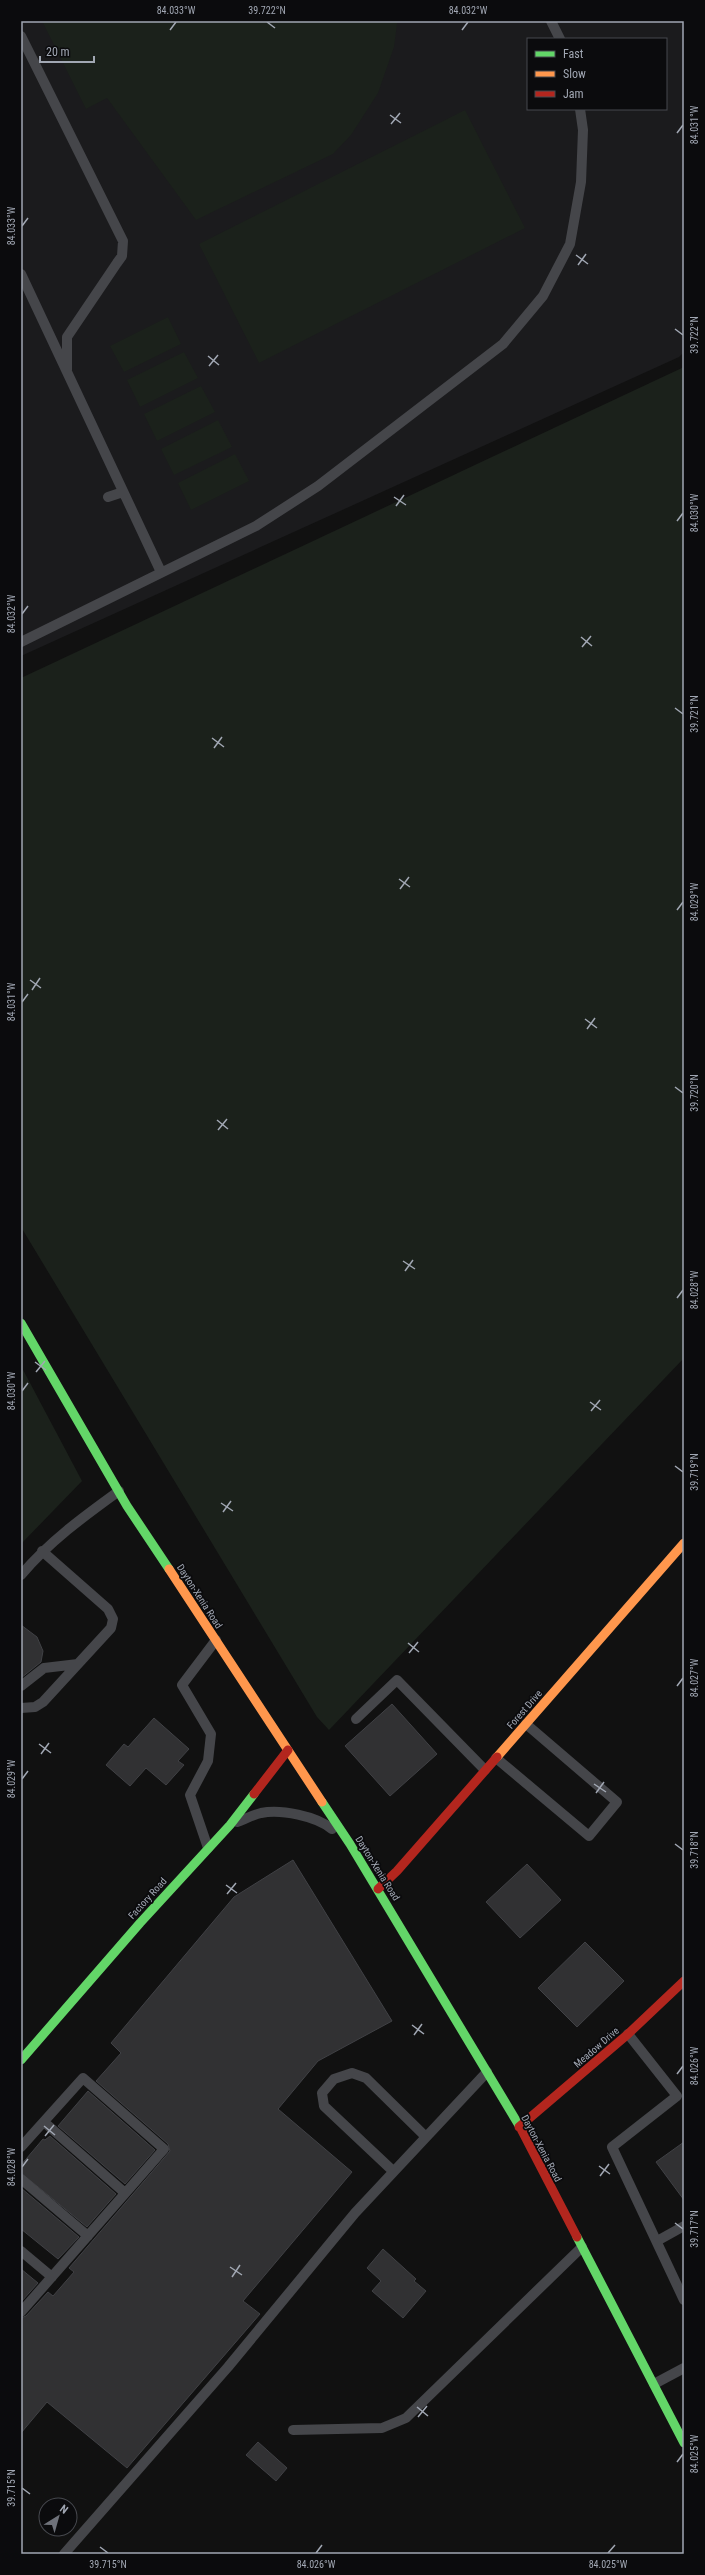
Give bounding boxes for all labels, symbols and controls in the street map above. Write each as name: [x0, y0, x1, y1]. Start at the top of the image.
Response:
text: 84.033°W: [157, 5, 196, 16]
text: 39.722°N: [248, 5, 286, 16]
text: 84.032°W: [449, 5, 488, 16]
scale bar: [40, 38, 94, 64]
legend: [527, 38, 667, 110]
text: 20 m: [46, 45, 70, 59]
text: Fast: [563, 47, 584, 61]
text: Slow: [563, 67, 586, 81]
text: Jam: [563, 87, 584, 101]
text: 84.031°W: [689, 105, 700, 144]
text: 84.033°W: [6, 206, 17, 245]
text: 39.722°N: [689, 316, 700, 354]
text: 84.030°W: [689, 493, 700, 532]
text: 84.032°W: [6, 594, 17, 633]
text: 39.721°N: [689, 695, 700, 733]
text: 84.029°W: [689, 882, 700, 921]
text: 84.031°W: [6, 982, 17, 1021]
text: 39.720°N: [689, 1074, 700, 1112]
text: 84.028°W: [689, 1270, 700, 1309]
text: 84.030°W: [6, 1371, 17, 1410]
text: 39.719°N: [689, 1453, 700, 1491]
street label: Dayton-Xenia Road: [175, 1562, 224, 1630]
text: 84.027°W: [689, 1658, 700, 1697]
street label: Forest Drive: [505, 1688, 544, 1731]
text: 84.029°W: [6, 1759, 17, 1798]
text: 39.718°N: [689, 1831, 700, 1869]
street label: Dayton-Xenia Road: [353, 1834, 402, 1903]
street label: Factory Road: [126, 1875, 169, 1921]
street label: Meadow Drive: [572, 2025, 621, 2070]
text: 84.026°W: [689, 2046, 700, 2085]
street label: Dayton-Xenia Road: [519, 2113, 564, 2184]
text: 84.028°W: [6, 2147, 17, 2186]
text: 39.717°N: [689, 2210, 700, 2248]
text: 84.025°W: [689, 2434, 700, 2473]
text: 39.715°N: [6, 2469, 17, 2507]
north arrow: [38, 2497, 78, 2537]
text: N: [57, 2502, 71, 2517]
text: 39.715°N: [89, 2559, 127, 2570]
text: 84.026°W: [297, 2559, 336, 2570]
text: 84.025°W: [589, 2559, 628, 2570]

